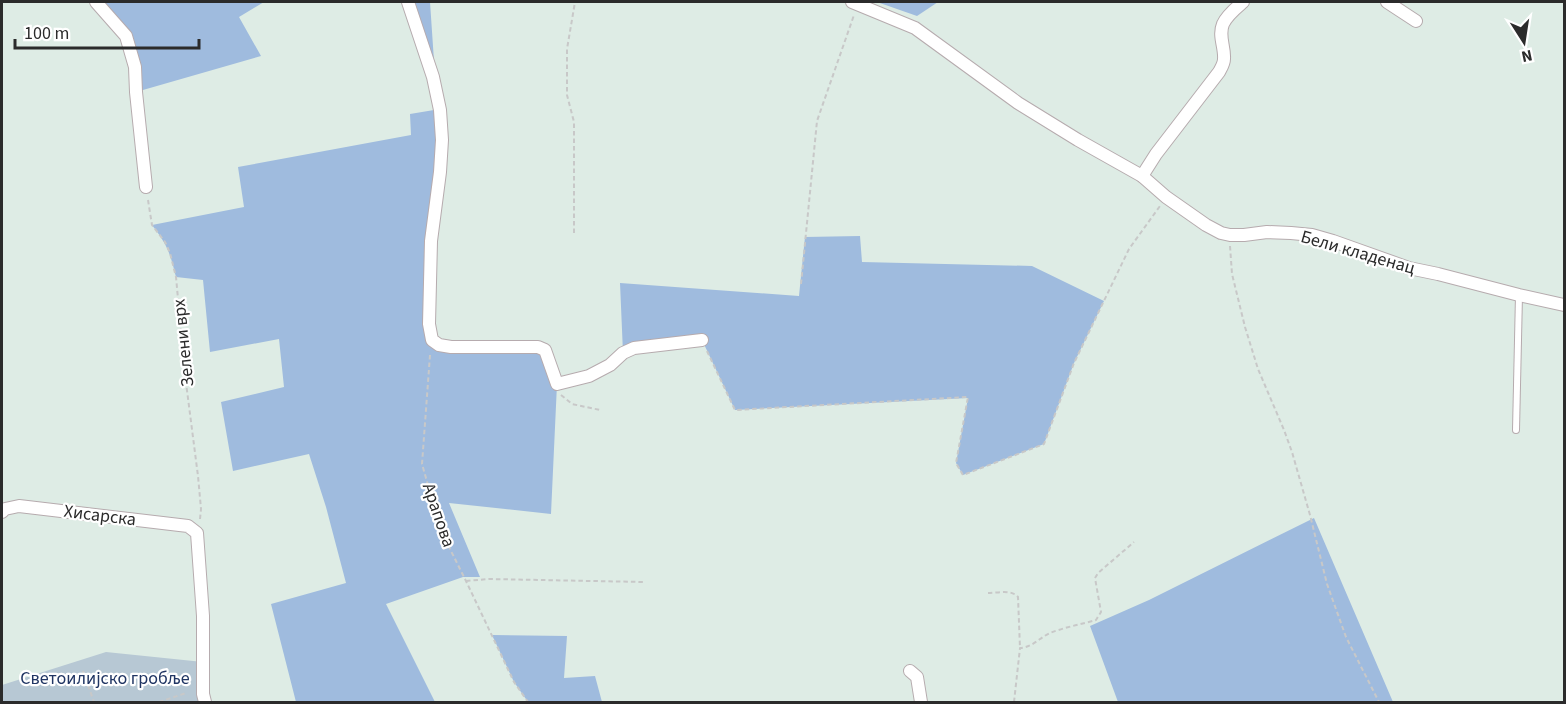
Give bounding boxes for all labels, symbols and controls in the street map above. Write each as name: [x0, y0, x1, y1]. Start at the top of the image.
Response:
scale bar: [15, 12, 200, 50]
north arrow: [1494, 12, 1554, 72]
text: 100 m: [24, 21, 69, 46]
text: N: [1519, 44, 1534, 68]
street label: Бели кладенац: [1298, 224, 1418, 281]
street label: Зелени врх: [166, 298, 201, 388]
street label: Арапова: [416, 480, 461, 551]
street label: Хисарска: [62, 499, 137, 532]
park label: Светоилијско гробље: [20, 666, 190, 691]

